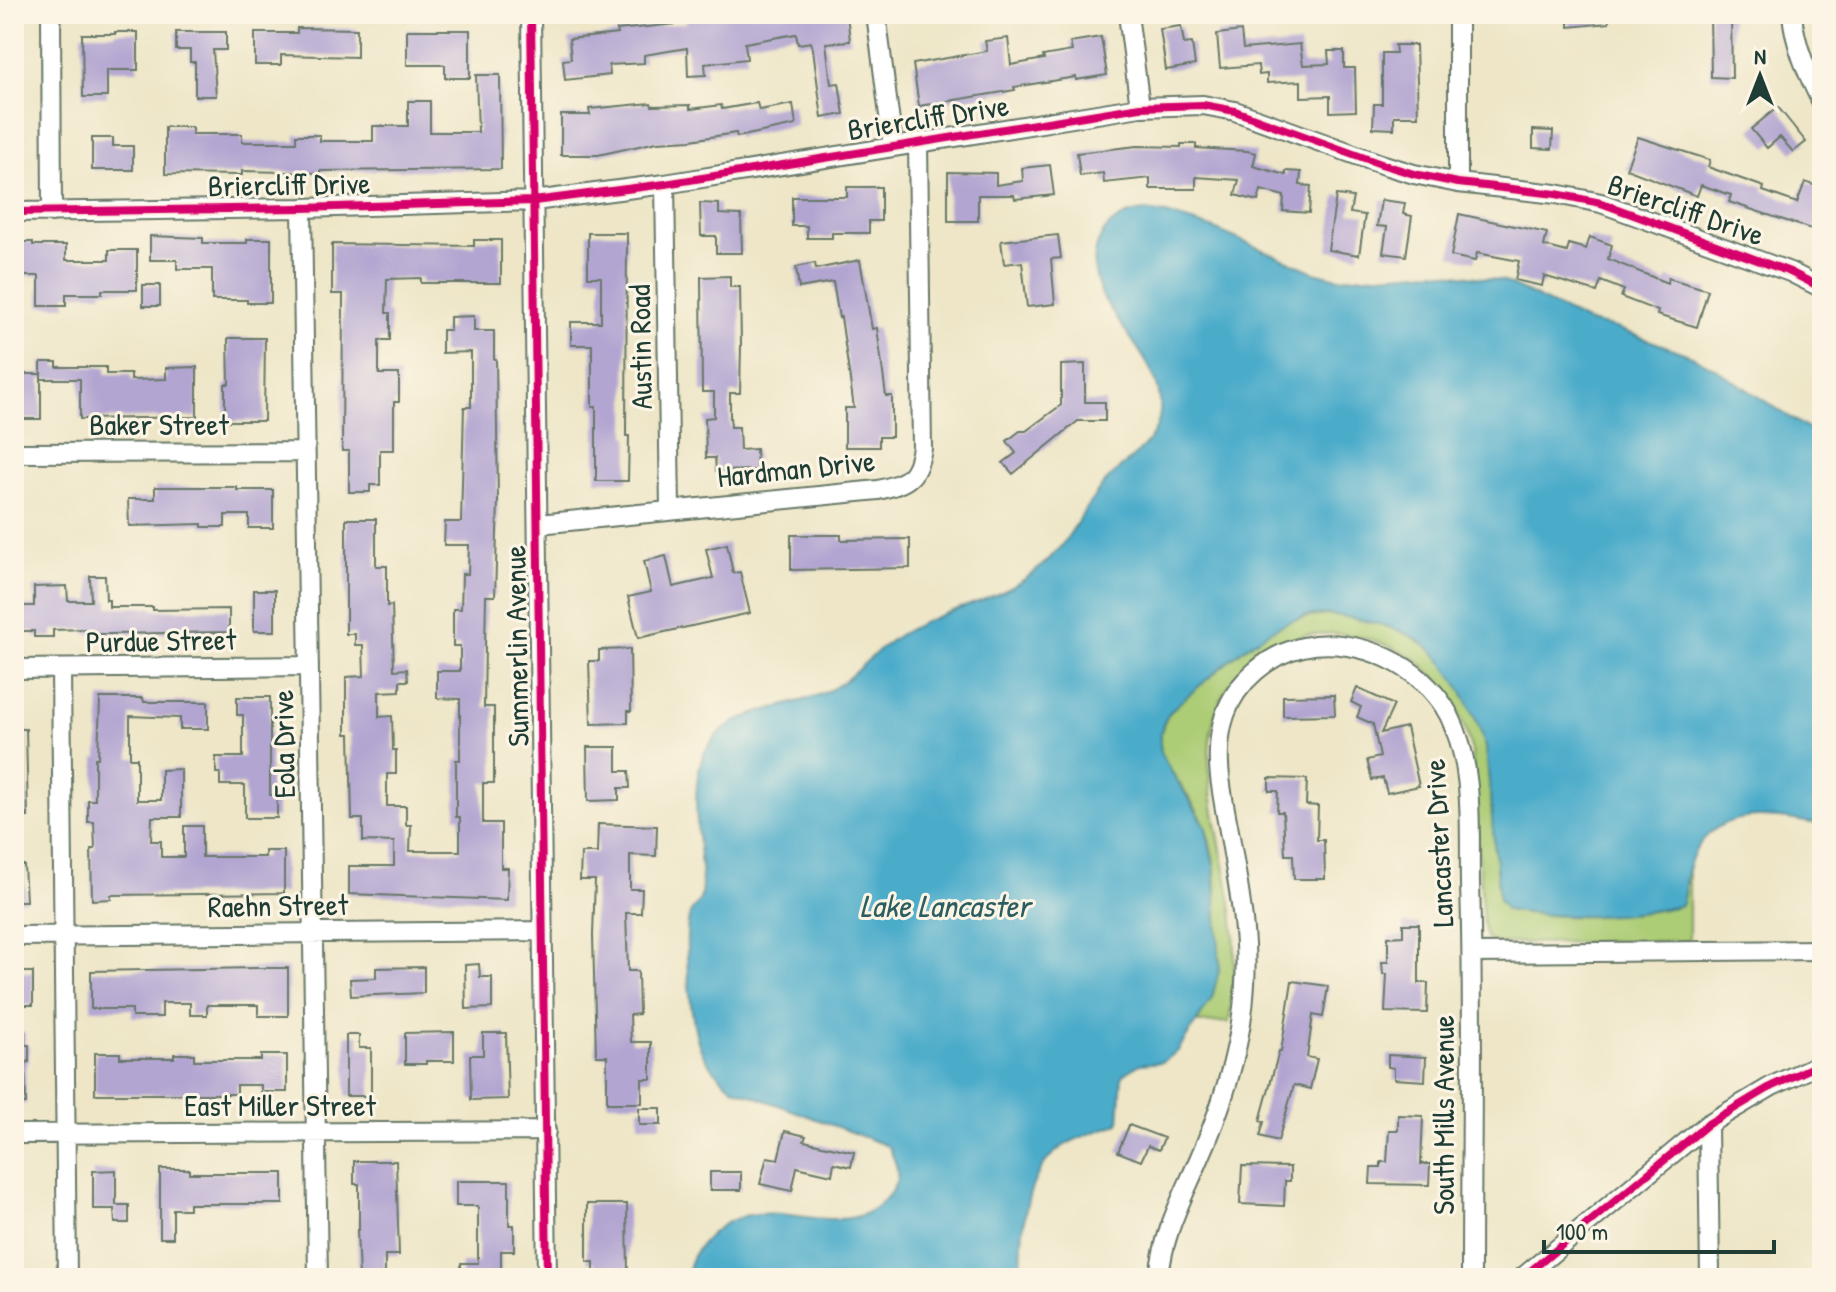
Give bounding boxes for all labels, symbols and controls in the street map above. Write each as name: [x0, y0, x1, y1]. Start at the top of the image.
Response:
north arrow: [1720, 36, 1800, 116]
text: N: [1754, 41, 1766, 71]
street label: Briercliff Drive: [845, 85, 1011, 149]
street label: Briercliff Drive: [207, 163, 371, 205]
street label: Briercliff Drive: [1603, 164, 1769, 254]
street label: Austin Road: [619, 284, 661, 410]
street label: Baker Street: [89, 404, 230, 444]
street label: Hardman Drive: [715, 440, 877, 496]
street label: Summerlin Avenue: [494, 545, 538, 747]
street label: Purdue Street: [85, 619, 237, 661]
street label: Eola Drive: [262, 689, 304, 799]
street label: Lancaster Drive: [1414, 758, 1462, 928]
street label: Raehn Street: [208, 884, 349, 926]
water label: Lake Lancaster: [860, 884, 1034, 927]
street label: South Mills Avenue: [1423, 1015, 1463, 1215]
street label: East Miller Street: [184, 1085, 376, 1125]
scale bar: [1544, 1204, 1774, 1254]
text: 100 m: [1556, 1215, 1608, 1247]

